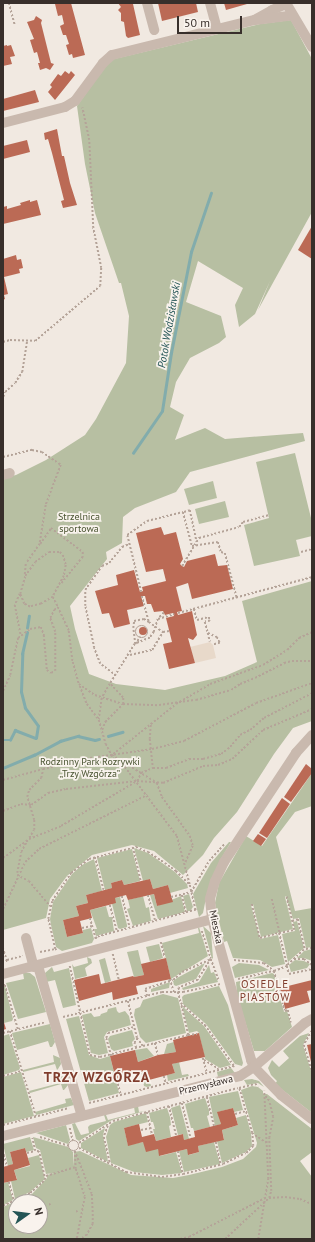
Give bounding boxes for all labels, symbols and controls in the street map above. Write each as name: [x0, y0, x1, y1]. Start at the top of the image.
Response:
scale bar: [179, 8, 244, 34]
text: 50 m: [184, 15, 210, 30]
water label: Potok Wodzisławski: [155, 281, 183, 369]
park label: Strzelnica sportowa: [58, 510, 100, 534]
park label: Rodzinny Park Rozrywki „Trzy Wzgórza”: [40, 755, 140, 778]
street label: Mieszka: [207, 909, 225, 945]
district label: OSIEDLE PIASTÓW: [240, 978, 290, 1004]
district label: TRZY WZGÓRZA: [43, 1069, 151, 1085]
street label: Przemysława: [178, 1072, 234, 1098]
north arrow: [8, 1194, 48, 1234]
text: N: [31, 1206, 46, 1217]

